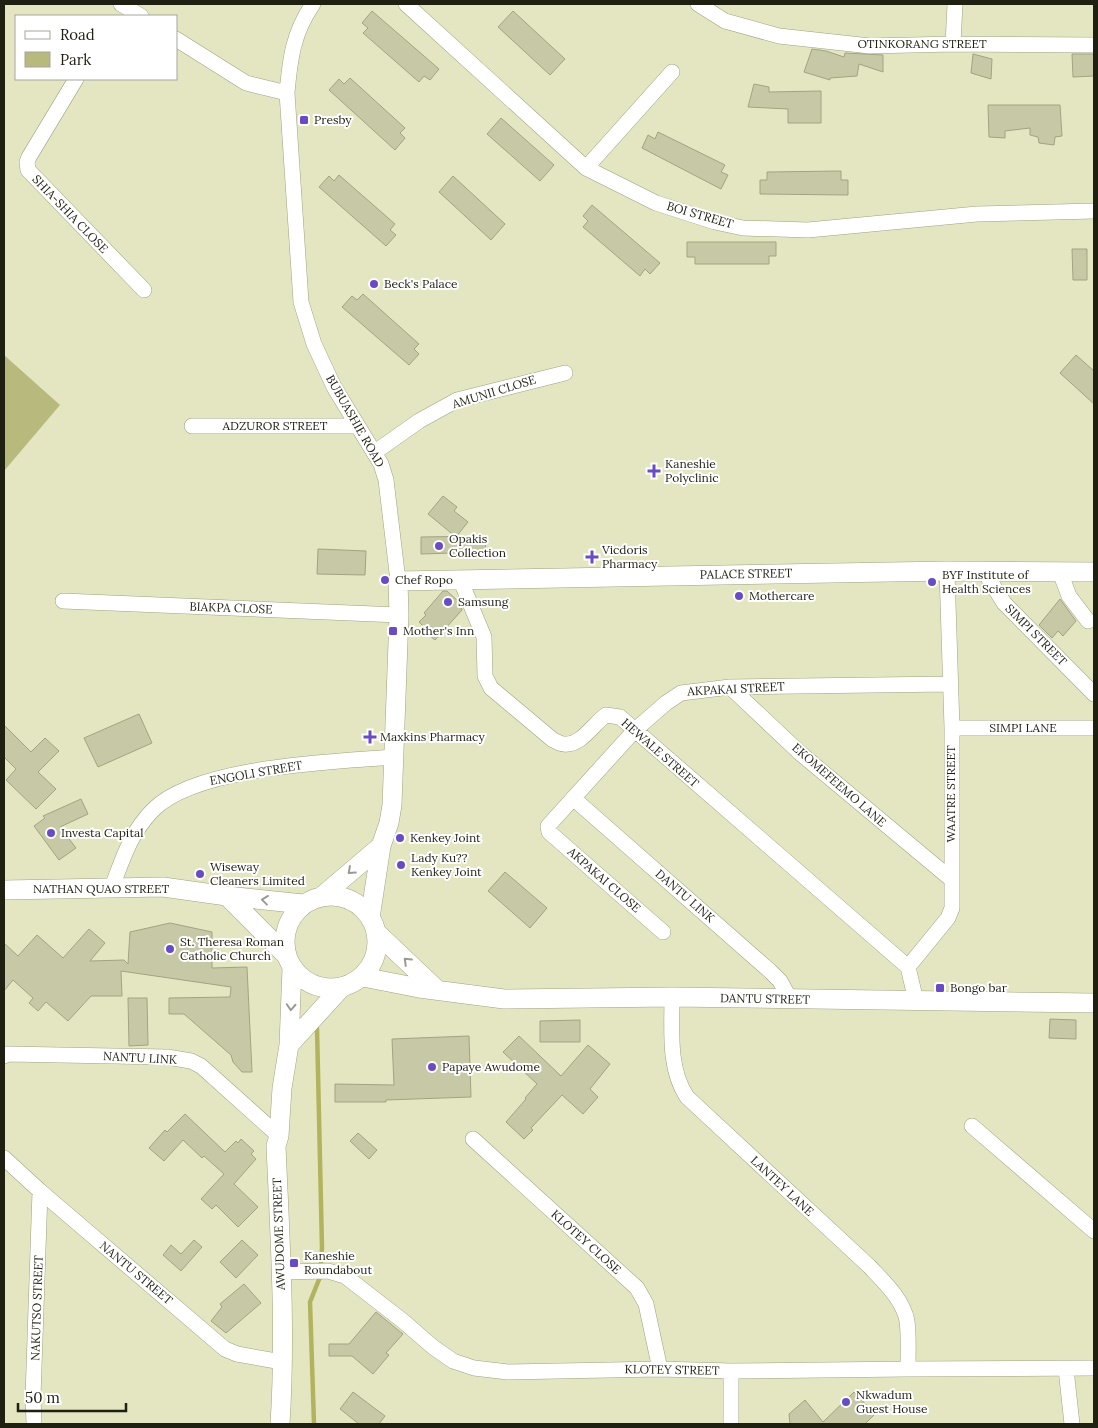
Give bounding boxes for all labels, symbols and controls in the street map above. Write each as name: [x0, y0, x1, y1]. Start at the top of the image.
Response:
legend: [15, 15, 178, 80]
text: Road: [60, 25, 95, 44]
street label: OTINKORANG STREET: [857, 36, 987, 51]
text: Park: [60, 50, 91, 69]
place label: Presby: [314, 112, 352, 127]
marker: Presby: [298, 114, 310, 126]
street label: SHIA-SHIA CLOSE: [29, 171, 111, 256]
street label: BOI STREET: [665, 198, 736, 231]
place label: Beck's Palace: [384, 276, 458, 291]
marker: Beck's Palace: [368, 278, 380, 290]
street label: BUBUASHIE ROAD: [323, 372, 388, 470]
street label: AMUNII CLOSE: [449, 372, 538, 412]
street label: ADZUROR STREET: [221, 418, 328, 433]
place label: Kaneshie Polyclinic: [665, 456, 719, 485]
marker: Kaneshie Polyclinic: [647, 464, 661, 478]
place label: Opakis Collection: [449, 531, 506, 560]
marker: Opakis Collection: [433, 540, 445, 552]
place label: Vicdoris Pharmacy: [601, 542, 658, 571]
marker: Vicdoris Pharmacy: [586, 551, 598, 563]
street label: PALACE STREET: [700, 565, 793, 582]
place label: BYF Institute of Health Sciences: [942, 567, 1031, 596]
place label: Chef Ropo: [395, 572, 453, 587]
marker: Chef Ropo: [379, 574, 391, 586]
marker: BYF Institute of Health Sciences: [926, 576, 938, 588]
place label: Mothercare: [749, 588, 815, 603]
marker: Mothercare: [733, 590, 745, 602]
place label: Samsung: [458, 594, 509, 609]
marker: Samsung: [442, 596, 454, 608]
street label: BIAKPA CLOSE: [189, 599, 273, 616]
street label: SIMPI STREET: [1002, 601, 1070, 669]
place label: Mother's Inn: [403, 623, 474, 638]
marker: Mother's Inn: [387, 625, 399, 637]
street label: AKPAKAI STREET: [686, 678, 785, 699]
street label: HEWALE STREET: [618, 715, 702, 791]
street label: SIMPI LANE: [989, 720, 1057, 735]
place label: Maxkins Pharmacy: [380, 729, 485, 744]
marker: Maxkins Pharmacy: [364, 731, 376, 743]
street label: EKOMEFEEMO LANE: [789, 740, 889, 830]
street label: WAATRE STREET: [943, 745, 958, 843]
street label: ENGOLI STREET: [208, 757, 304, 788]
place label: Investa Capital: [61, 825, 144, 840]
marker: Investa Capital: [45, 827, 57, 839]
place label: Kenkey Joint: [410, 830, 481, 845]
marker: Kenkey Joint: [394, 832, 406, 844]
street label: AKPAKAI CLOSE: [564, 843, 644, 915]
place label: Lady Ku?? Kenkey Joint: [411, 850, 482, 879]
place label: Wiseway Cleaners Limited: [210, 859, 305, 888]
marker: Lady Ku?? Kenkey Joint: [395, 859, 407, 871]
one-way arrow: [347, 865, 356, 874]
street label: DANTU LINK: [653, 866, 719, 926]
marker: Wiseway Cleaners Limited: [194, 868, 206, 880]
street label: NATHAN QUAO STREET: [33, 881, 169, 896]
one-way arrow: [261, 895, 269, 906]
place label: St. Theresa Roman Catholic Church: [180, 934, 284, 963]
marker: St. Theresa Roman Catholic Church: [164, 943, 176, 955]
one-way arrow: [403, 957, 412, 966]
place label: Bongo bar: [950, 980, 1008, 995]
marker: Bongo bar: [934, 982, 946, 994]
street label: DANTU STREET: [720, 990, 810, 1007]
one-way arrow: [286, 1003, 297, 1011]
street label: NANTU LINK: [103, 1048, 178, 1067]
place label: Papaye Awudome: [442, 1059, 540, 1074]
marker: Papaye Awudome: [426, 1061, 438, 1073]
street label: LANTEY LANE: [748, 1153, 817, 1219]
street label: AWUDOME STREET: [269, 1177, 288, 1292]
street label: KLOTEY CLOSE: [548, 1206, 624, 1277]
street label: NANTU STREET: [97, 1238, 176, 1308]
place label: Kaneshie Roundabout: [304, 1248, 372, 1277]
street label: NAKUTSO STREET: [27, 1255, 46, 1361]
marker: Kaneshie Roundabout: [288, 1257, 300, 1269]
street label: KLOTEY STREET: [624, 1361, 720, 1378]
scale bar: [18, 1380, 125, 1412]
place label: Nkwadum Guest House: [856, 1387, 928, 1416]
text: 50 m: [25, 1388, 60, 1407]
marker: Nkwadum Guest House: [840, 1396, 852, 1408]

